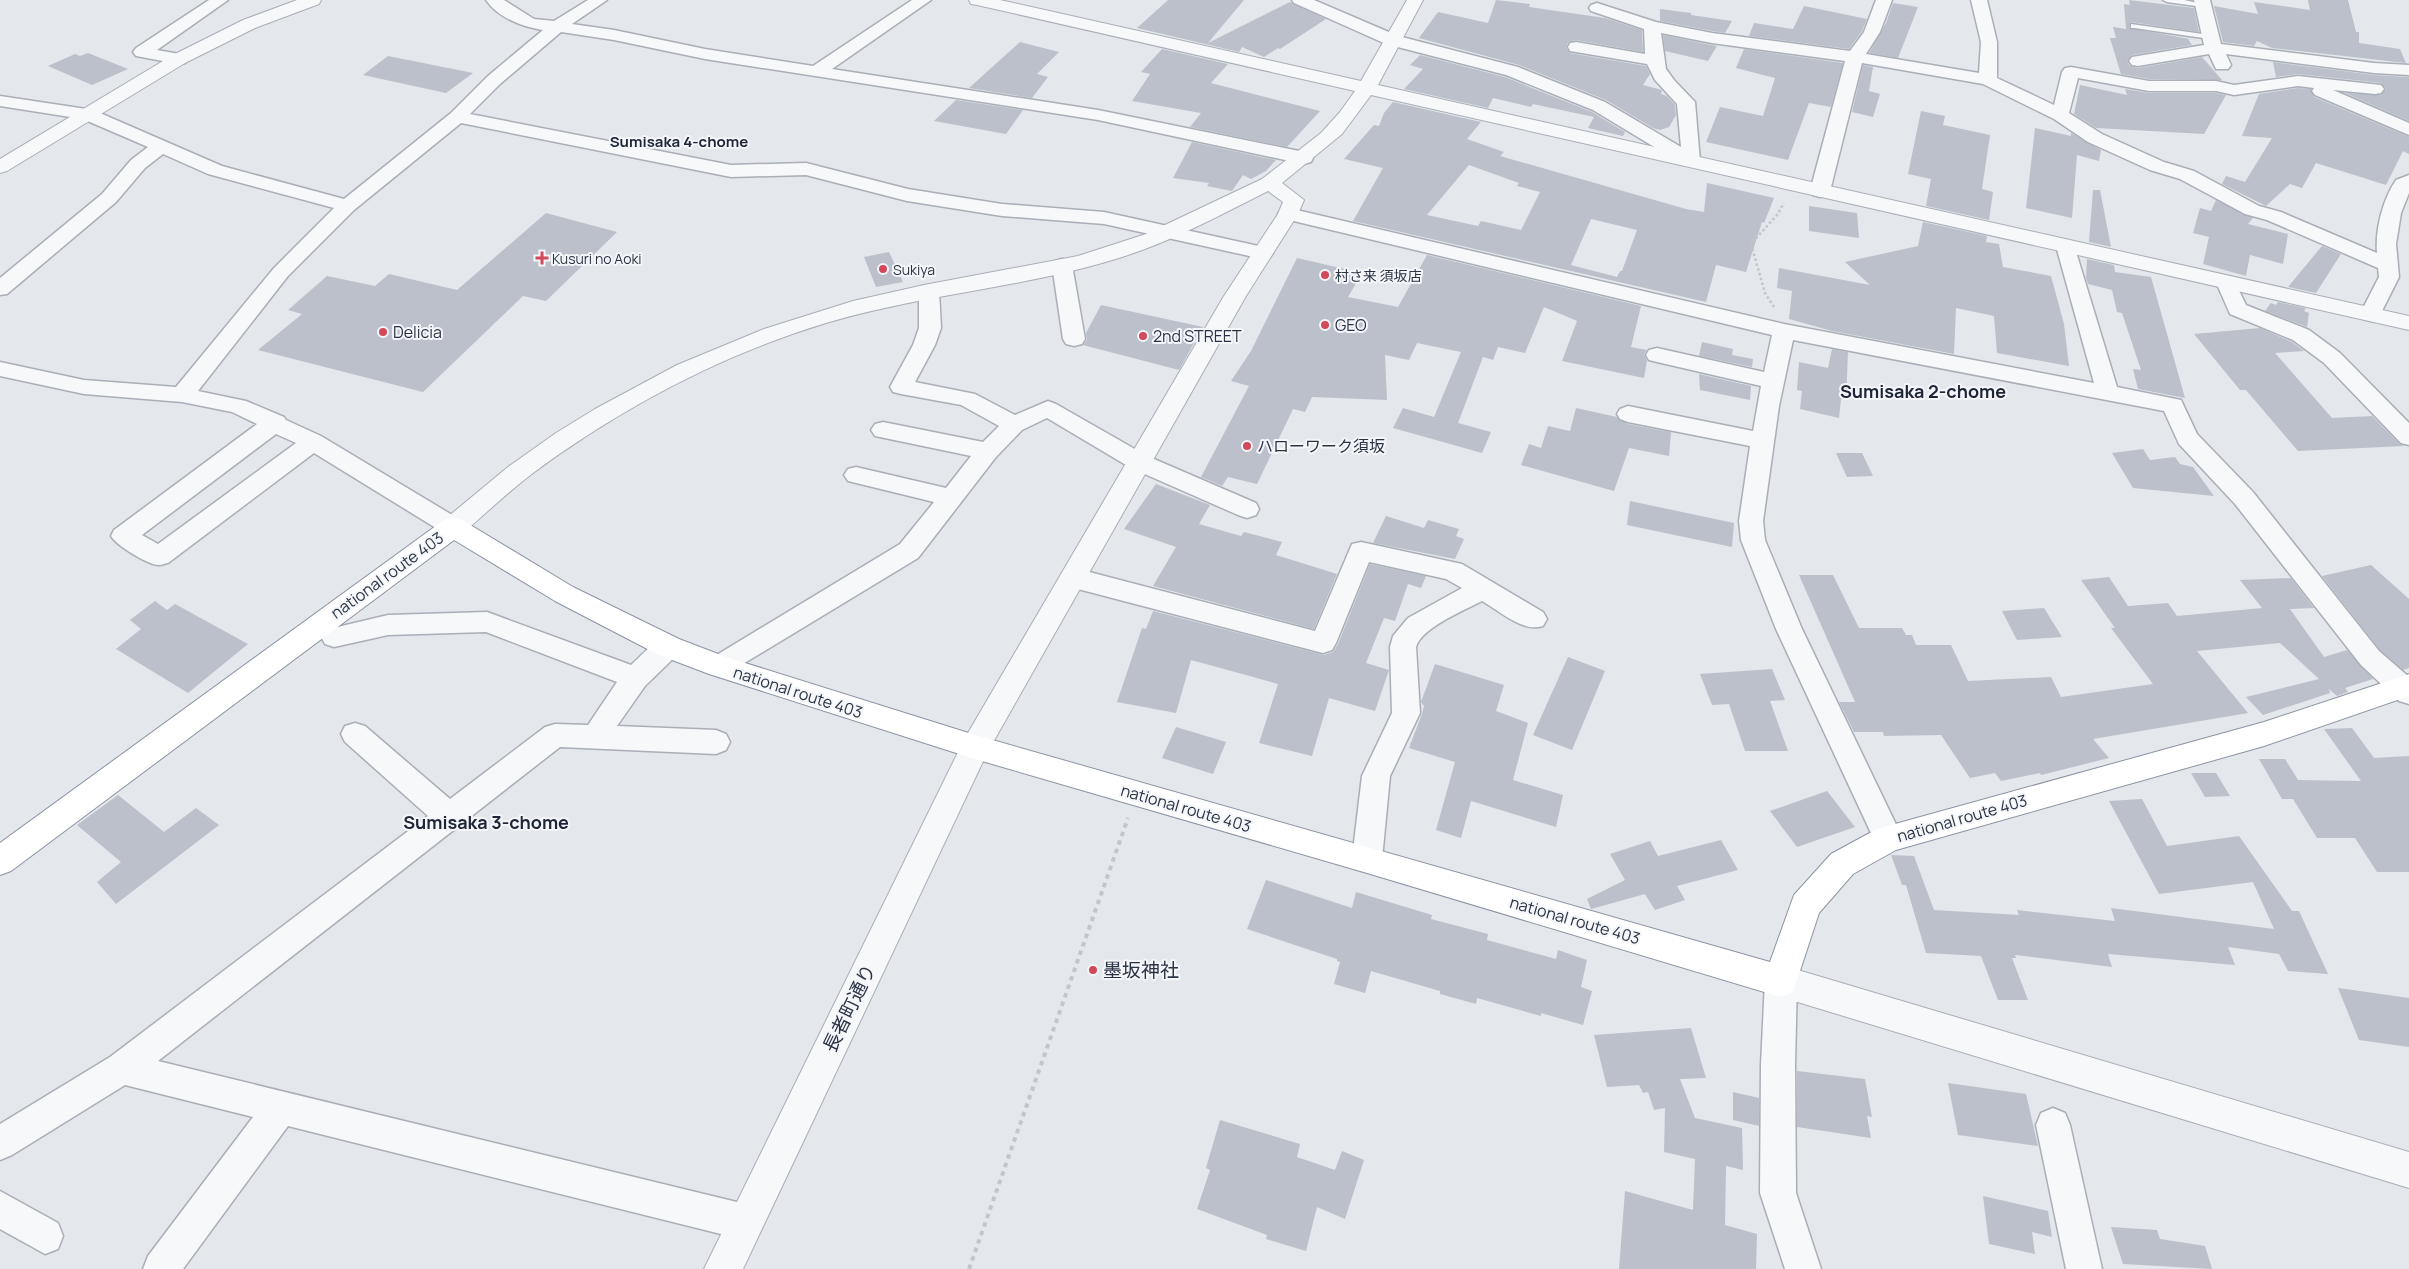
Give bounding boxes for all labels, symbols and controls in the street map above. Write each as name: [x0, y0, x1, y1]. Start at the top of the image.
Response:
district label: Sumisaka 4-chome: [610, 131, 748, 152]
place label: Kusuri no Aoki: [552, 249, 642, 268]
marker: Kusuri no Aoki: [536, 252, 548, 264]
place label: Sukiya: [893, 260, 935, 279]
marker: Sukiya: [877, 263, 889, 275]
place label: 村さ来 須坂店: [1335, 266, 1422, 285]
marker: 村さ来 須坂店: [1319, 269, 1331, 281]
place label: GEO: [1335, 314, 1367, 336]
marker: GEO: [1319, 319, 1331, 331]
place label: Delicia: [393, 321, 442, 343]
place label: 2nd STREET: [1153, 325, 1242, 347]
marker: Delicia: [377, 326, 389, 338]
marker: 2nd STREET: [1137, 330, 1149, 342]
district label: Sumisaka 2-chome: [1840, 379, 2006, 403]
place label: ハローワーク須坂: [1257, 435, 1385, 457]
marker: ハローワーク須坂: [1241, 440, 1253, 452]
street label: national route 403: [326, 527, 448, 623]
street label: national route 403: [731, 661, 865, 723]
street label: national route 403: [1118, 779, 1254, 837]
street label: national route 403: [1894, 789, 2030, 847]
district label: Sumisaka 3-chome: [403, 810, 569, 834]
street label: national route 403: [1507, 891, 1643, 949]
place label: 墨坂神社: [1103, 957, 1179, 983]
street label: 長者町通り: [816, 960, 882, 1056]
marker: 墨坂神社: [1087, 964, 1099, 976]

